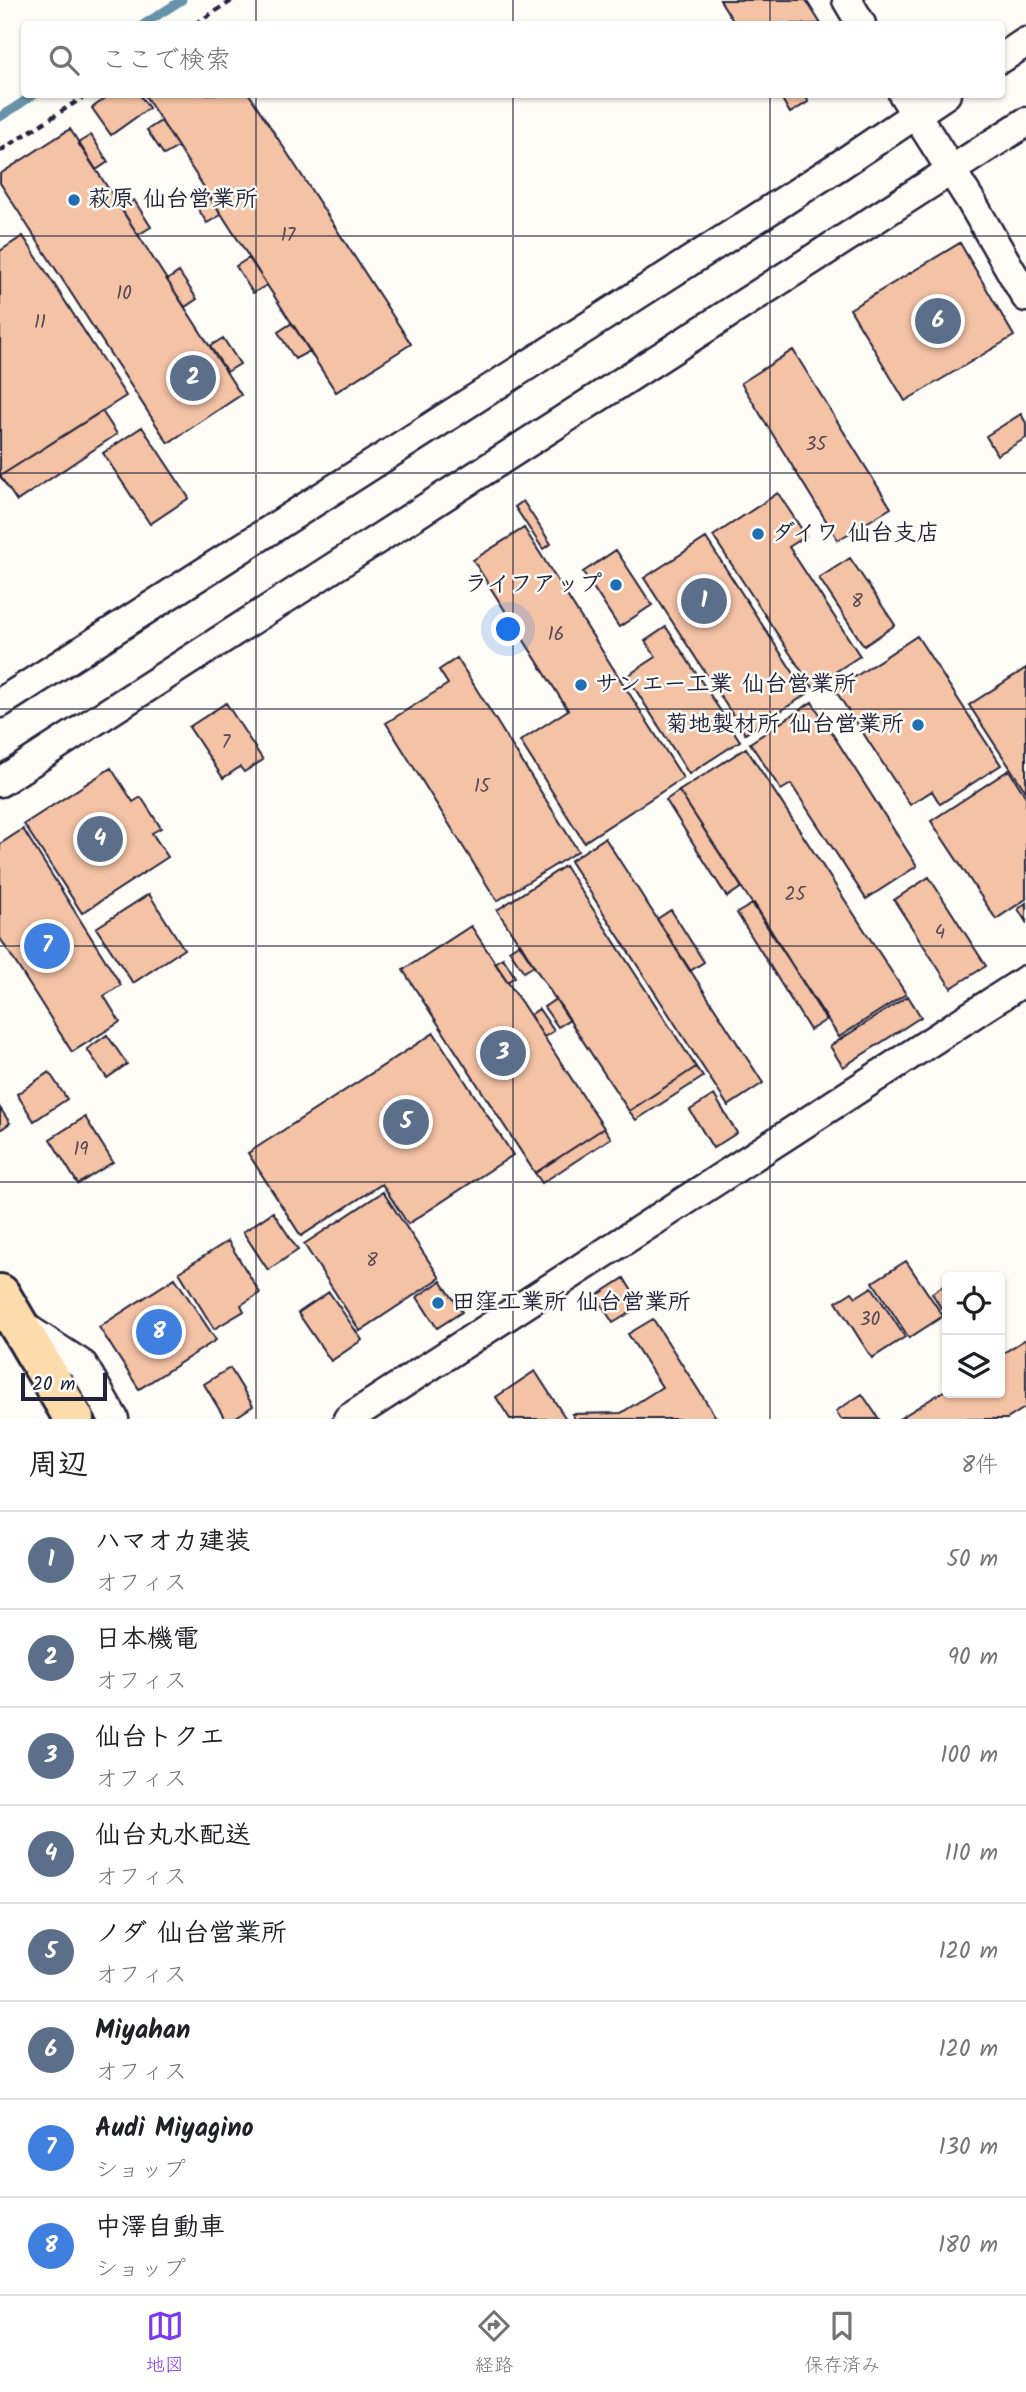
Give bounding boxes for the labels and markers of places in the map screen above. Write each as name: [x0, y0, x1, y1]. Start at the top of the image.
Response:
place label: 萩原 仙台営業所: [88, 182, 258, 218]
marker: 萩原 仙台営業所: [66, 192, 82, 208]
pin: 6: [915, 295, 961, 347]
pin: 2: [170, 352, 216, 404]
place label: ダイワ 仙台支店: [772, 516, 940, 552]
marker: ダイワ 仙台支店: [750, 526, 766, 542]
place label: ライフアップ: [464, 567, 602, 603]
pin: 1: [681, 575, 727, 627]
marker: ライフアップ: [608, 577, 624, 593]
place label: サンエー工業 仙台営業所: [595, 667, 856, 703]
marker: サンエー工業 仙台営業所: [573, 677, 589, 693]
place label: 菊地製材所 仙台営業所: [665, 707, 904, 743]
marker: 菊地製材所 仙台営業所: [910, 717, 926, 733]
pin: 4: [77, 813, 123, 865]
pin: 7: [24, 920, 70, 972]
pin: 3: [480, 1027, 526, 1079]
pin: 5: [383, 1096, 429, 1148]
place label: 田窪工業所 仙台営業所: [452, 1285, 691, 1321]
marker: 田窪工業所 仙台営業所: [430, 1295, 446, 1311]
pin: 8: [136, 1306, 182, 1358]

